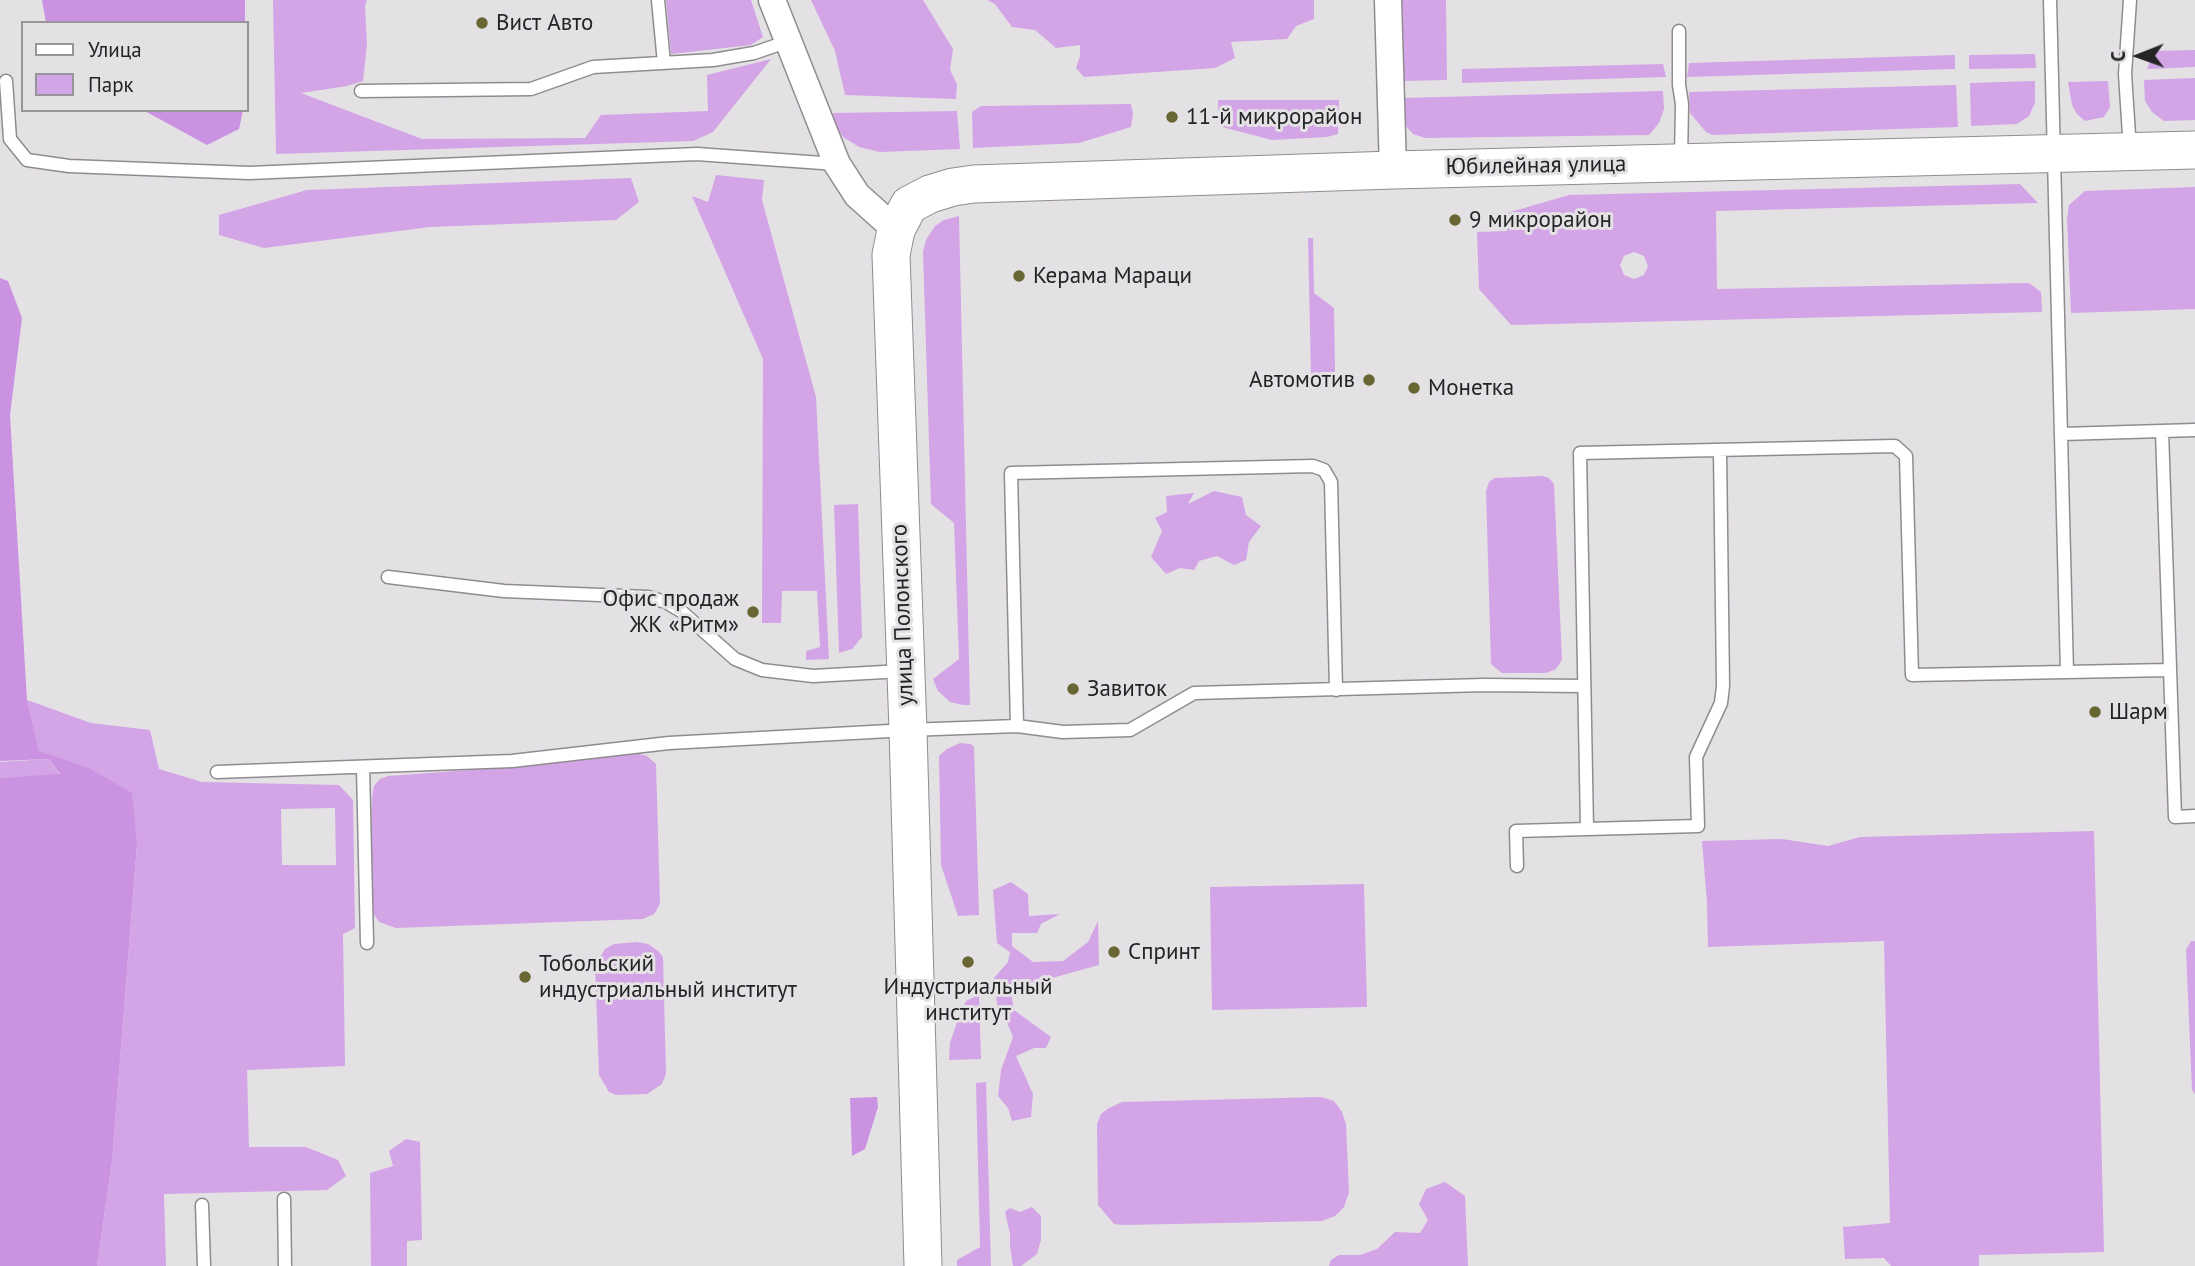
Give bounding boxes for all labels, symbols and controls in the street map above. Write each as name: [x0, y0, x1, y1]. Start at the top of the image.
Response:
place label: Вист Авто: [496, 9, 593, 37]
marker: Вист Авто: [474, 15, 490, 31]
legend: [21, 21, 248, 112]
north arrow: [2104, 21, 2174, 91]
text: Улица: [88, 36, 142, 63]
text: С: [2106, 51, 2130, 62]
text: Парк: [88, 71, 134, 98]
place label: 11-й микрорайон: [1186, 103, 1362, 131]
marker: 11-й микрорайон: [1164, 109, 1180, 125]
street label: Юбилейная улица: [1445, 151, 1627, 181]
place label: 9 микрорайон: [1469, 206, 1612, 234]
marker: 9 микрорайон: [1447, 212, 1463, 228]
place label: Керама Мараци: [1033, 262, 1192, 290]
marker: Керама Мараци: [1011, 268, 1027, 284]
place label: Автомотив: [1249, 366, 1355, 394]
marker: Автомотив: [1361, 372, 1377, 388]
place label: Монетка: [1428, 374, 1514, 402]
marker: Монетка: [1406, 380, 1422, 396]
street label: улица Полонского: [886, 523, 920, 707]
place label: Офис продаж ЖК «Ритм»: [603, 585, 739, 639]
marker: Офис продаж ЖК «Ритм»: [745, 604, 761, 620]
place label: Завиток: [1087, 675, 1167, 703]
marker: Завиток: [1065, 681, 1081, 697]
place label: Шарм: [2109, 698, 2168, 726]
marker: Шарм: [2087, 704, 2103, 720]
place label: Спринт: [1128, 938, 1200, 966]
marker: Спринт: [1106, 944, 1122, 960]
place label: Тобольский индустриальный институт: [539, 950, 797, 1004]
marker: Индустриальный институт: [960, 954, 976, 970]
marker: Тобольский индустриальный институт: [517, 969, 533, 985]
place label: Индустриальный институт: [883, 973, 1053, 1027]

